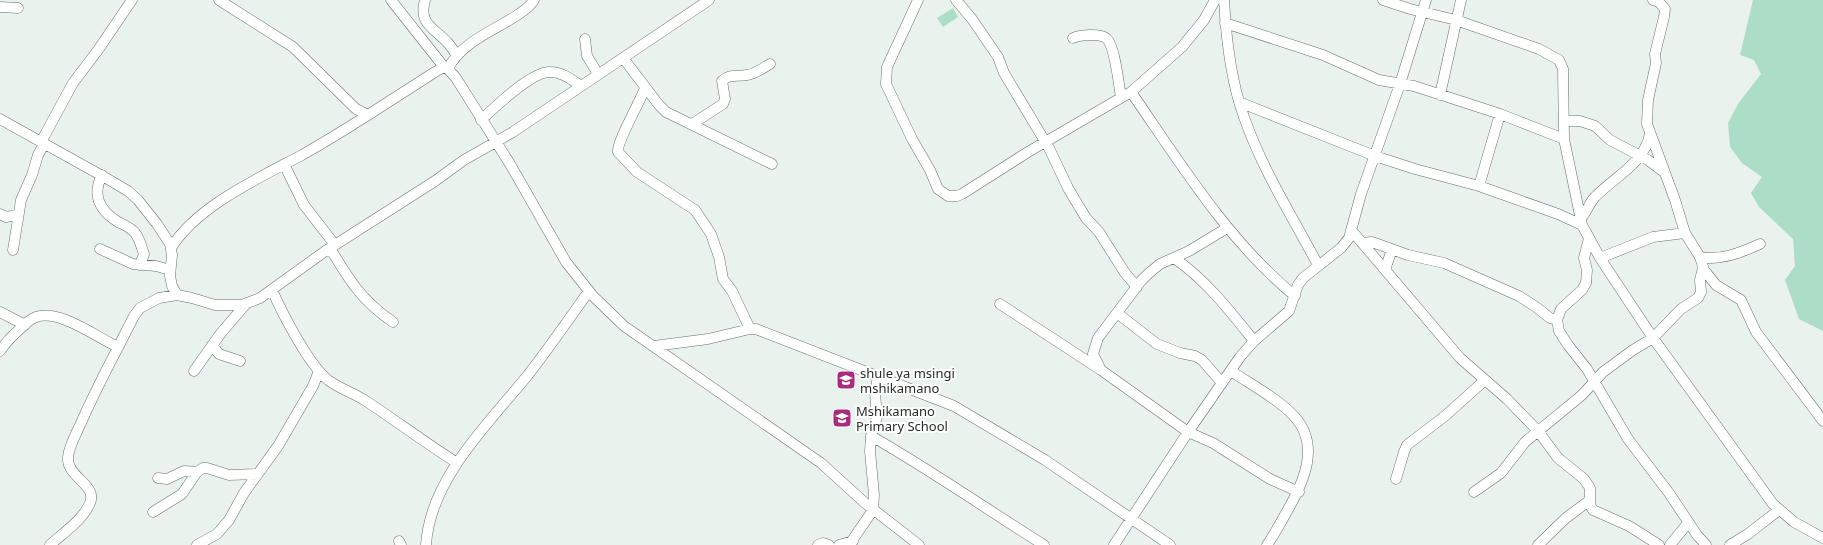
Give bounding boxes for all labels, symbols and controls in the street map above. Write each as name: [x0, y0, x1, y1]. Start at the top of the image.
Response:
place label: shule ya msingi mshikamano: [860, 364, 955, 397]
school or university icon: shule ya msingi mshikamano: [835, 369, 857, 391]
place label: Mshikamano Primary School: [856, 402, 948, 435]
school or university icon: Mshikamano Primary School: [831, 407, 853, 429]

